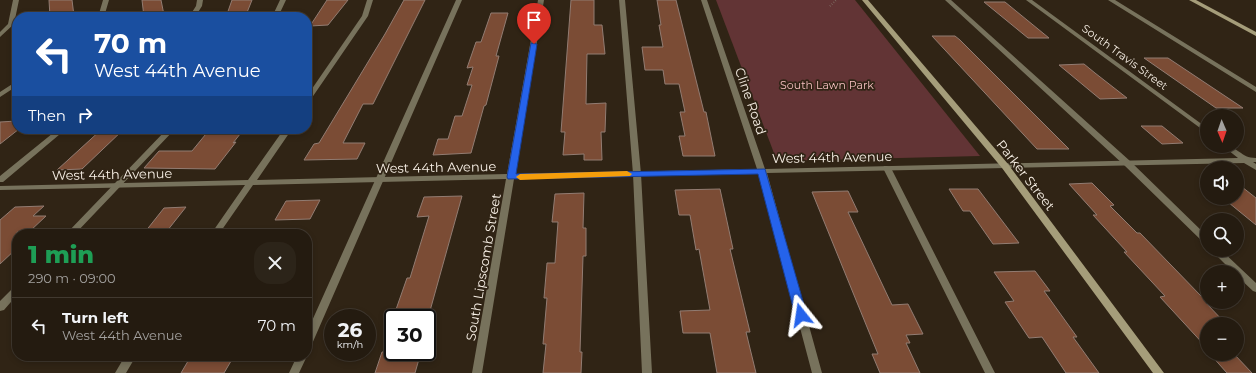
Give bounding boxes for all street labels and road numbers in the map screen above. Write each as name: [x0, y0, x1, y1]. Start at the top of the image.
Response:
street label: South Travis Street: [1079, 21, 1171, 93]
street label: Cline Road: [732, 65, 770, 137]
street label: Parker Street: [993, 137, 1059, 213]
street label: West 44th Avenue: [772, 148, 892, 166]
street label: West 44th Avenue: [376, 158, 496, 176]
street label: West 44th Avenue: [52, 165, 172, 183]
street label: South Lipscomb Street: [462, 192, 504, 342]

